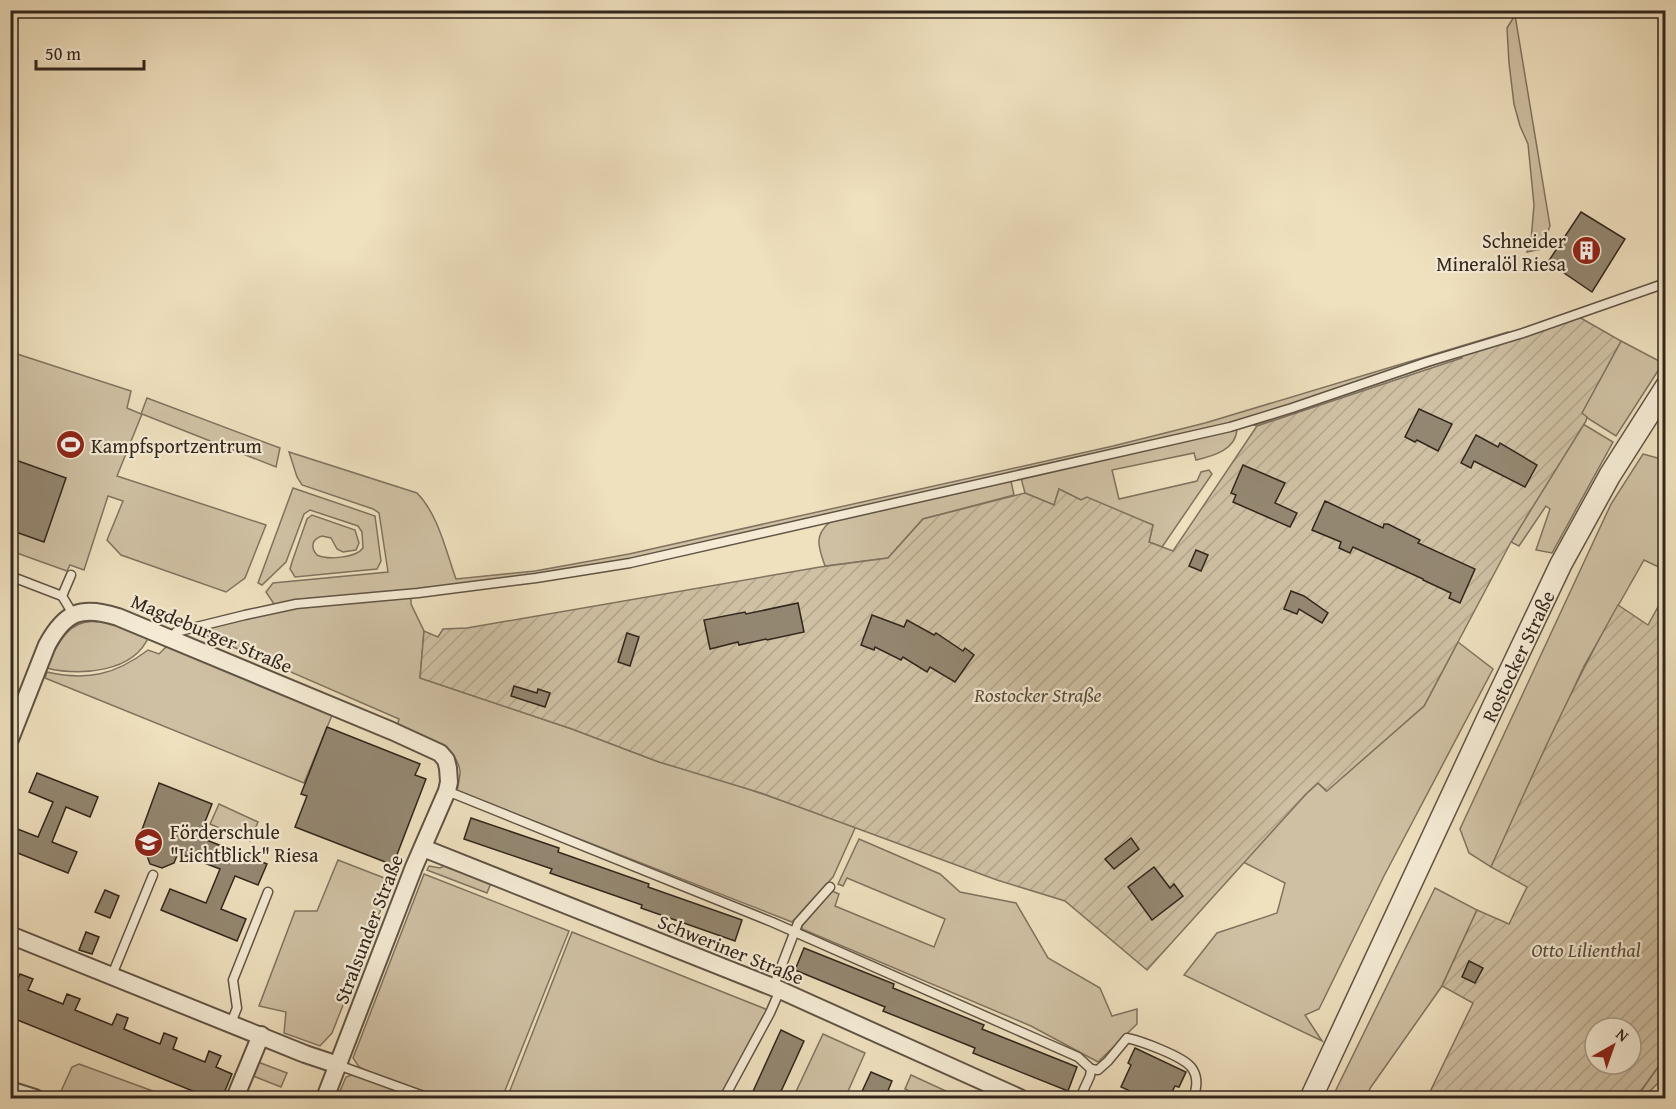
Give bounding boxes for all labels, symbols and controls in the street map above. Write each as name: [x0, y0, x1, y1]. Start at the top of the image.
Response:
scale bar: [36, 33, 144, 71]
text: 50 m: [45, 40, 81, 67]
place label: Schneider Mineralöl Riesa: [1436, 226, 1567, 278]
building icon: Schneider Mineralöl Riesa: [1571, 235, 1603, 267]
sports icon: Kampfsportzentrum: [54, 429, 86, 461]
place label: Kampfsportzentrum: [91, 431, 263, 460]
street label: Rostocker Straße: [1474, 585, 1561, 726]
street label: Magdeburger Straße: [127, 586, 297, 680]
park label: Rostocker Straße: [973, 680, 1102, 709]
place label: Förderschule "Lichtblick" Riesa: [170, 817, 319, 869]
school or university icon: Förderschule "Lichtblick" Riesa: [133, 826, 165, 858]
street label: Stralsunder Straße: [326, 850, 410, 1008]
street label: Schweriner Straße: [654, 906, 808, 992]
park label: Otto Lilienthal: [1531, 935, 1641, 964]
north arrow: [1583, 1016, 1643, 1076]
text: N: [1611, 1022, 1635, 1047]

